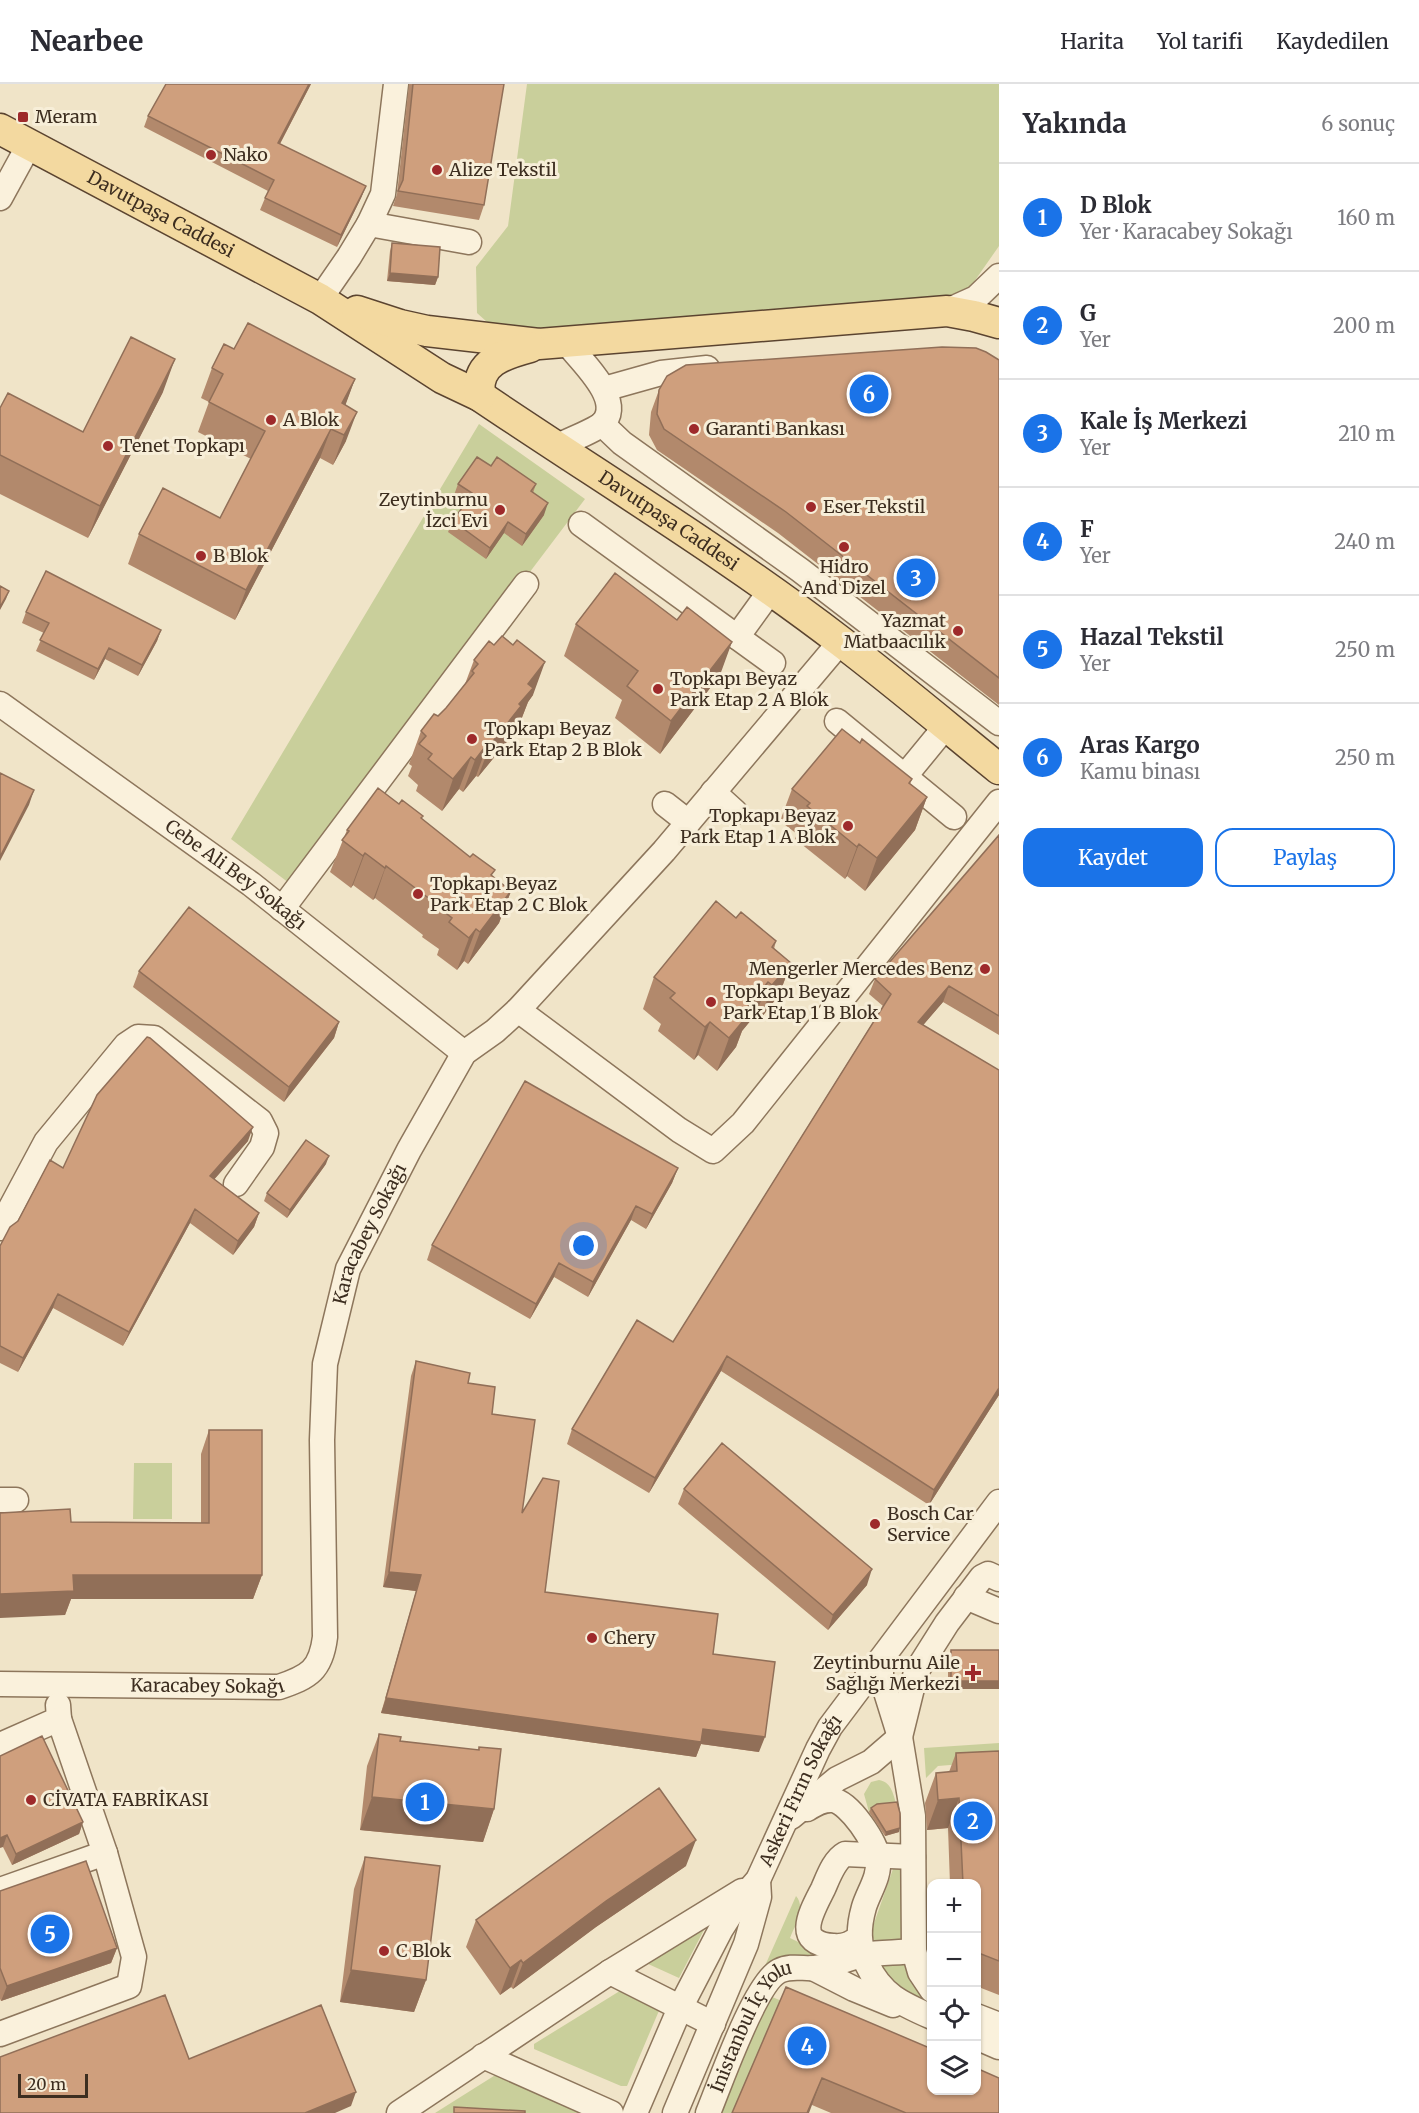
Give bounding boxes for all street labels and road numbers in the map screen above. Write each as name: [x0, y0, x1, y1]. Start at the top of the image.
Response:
street label: Davutpaşa Caddesi: [83, 165, 239, 263]
street label: Davutpaşa Caddesi: [595, 466, 744, 575]
street label: Cebe Ali Bey Sokağı: [161, 814, 311, 935]
street label: Karacabey Sokağı: [328, 1159, 411, 1307]
street label: Karacabey Sokağı: [130, 1673, 287, 1698]
street label: Askeri Fırın Sokağı: [753, 1709, 847, 1871]
street label: İnistanbul İç Yolu: [705, 1956, 794, 2096]

